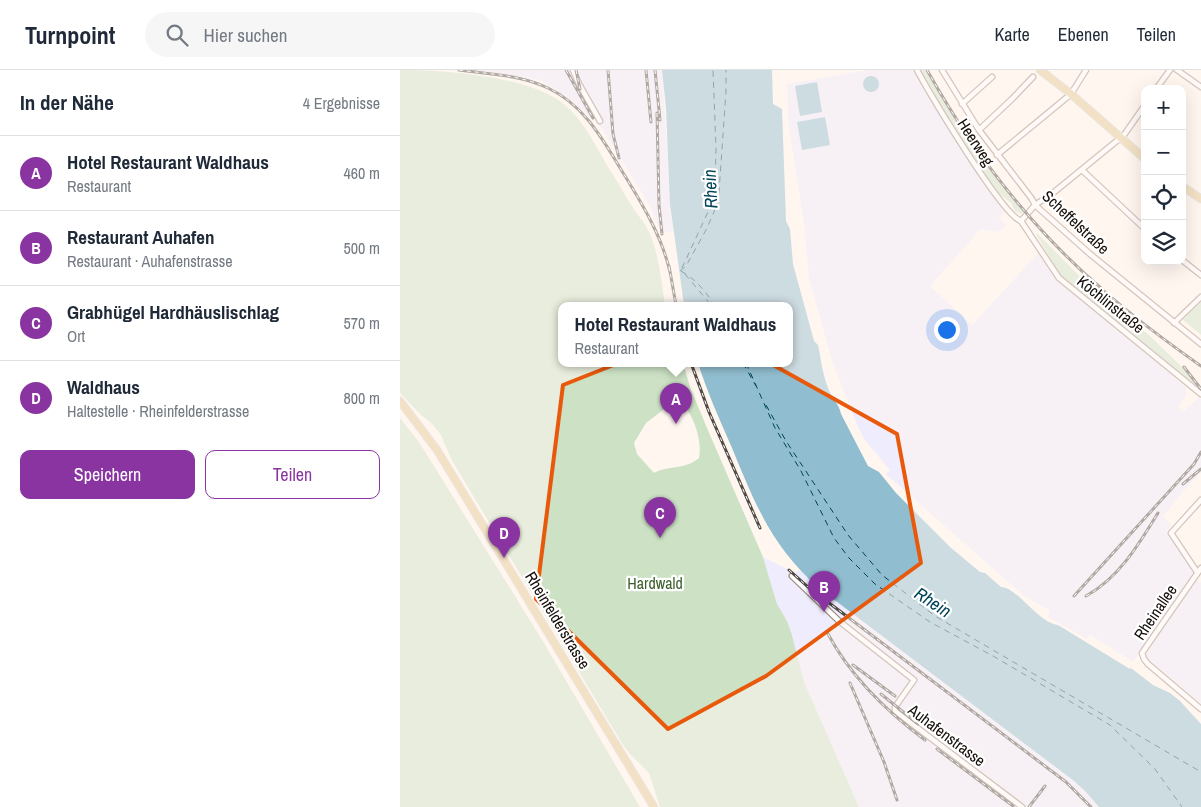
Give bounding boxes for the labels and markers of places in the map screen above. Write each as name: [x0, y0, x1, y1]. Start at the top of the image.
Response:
pin: A: [660, 383, 692, 424]
pin: C: [644, 497, 676, 538]
pin: D: [488, 517, 520, 558]
pin: B: [808, 571, 840, 612]

